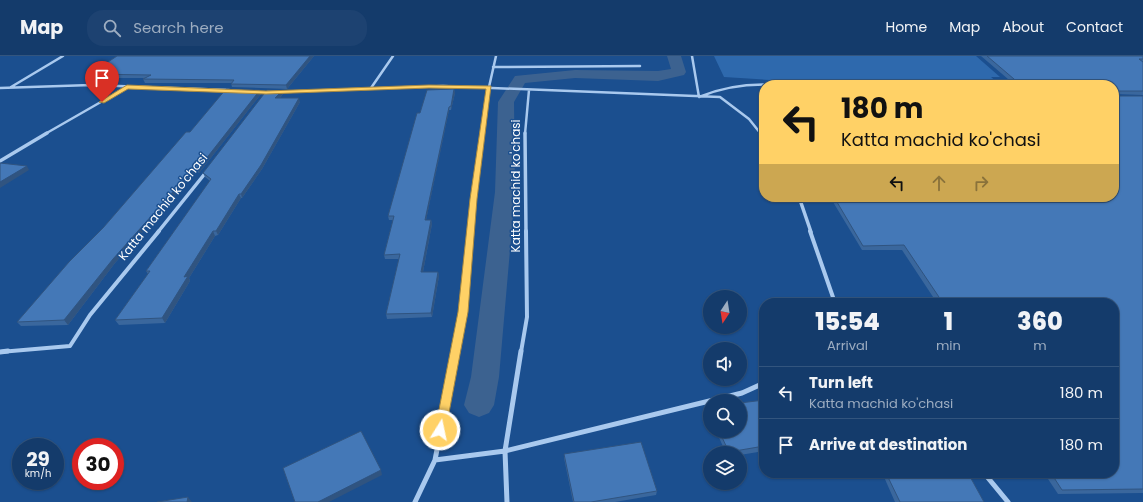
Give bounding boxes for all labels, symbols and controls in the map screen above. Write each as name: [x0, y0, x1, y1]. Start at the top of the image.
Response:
search box: [87, 10, 367, 46]
text: Map: [20, 14, 63, 41]
icon: search: [101, 17, 123, 39]
text: Search here: [133, 17, 224, 38]
text: Home: [885, 17, 927, 37]
text: Map: [949, 17, 980, 37]
text: About: [1002, 17, 1044, 37]
text: Contact: [1066, 17, 1123, 37]
pin: [85, 61, 119, 102]
icon: arrive: [91, 67, 113, 89]
text: 180 m: [841, 89, 924, 128]
icon: left: [775, 96, 827, 148]
street label: Katta machid ko'chasi: [507, 119, 524, 253]
text: Katta machid ko'chasi: [841, 127, 1041, 152]
street label: Katta machid ko'chasi: [114, 150, 211, 264]
icon: left: [886, 172, 908, 194]
icon: ahead: [928, 172, 950, 194]
icon: right: [970, 172, 992, 194]
north arrow: [703, 290, 747, 334]
map controls: [703, 290, 747, 490]
text: 15:54: [815, 305, 880, 338]
text: 1: [944, 305, 953, 338]
text: 360: [1017, 305, 1063, 338]
text: Arrival: [827, 336, 868, 355]
text: min: [936, 336, 961, 355]
text: m: [1033, 336, 1047, 355]
button: sound: [703, 342, 747, 386]
text: Turn left: [809, 372, 873, 393]
icon: left: [775, 382, 797, 404]
text: 180 m: [1060, 382, 1103, 403]
button: search: [703, 394, 747, 438]
text: Katta machid ko'chasi: [809, 394, 953, 413]
position arrow: [419, 409, 461, 451]
icon: arrive: [775, 434, 797, 456]
text: Arrive at destination: [809, 434, 967, 455]
text: 180 m: [1060, 434, 1103, 455]
speed limit sign: 30: [72, 438, 124, 490]
text: 29: [26, 445, 50, 473]
button: layers: [703, 446, 747, 490]
text: km/h: [25, 466, 51, 481]

